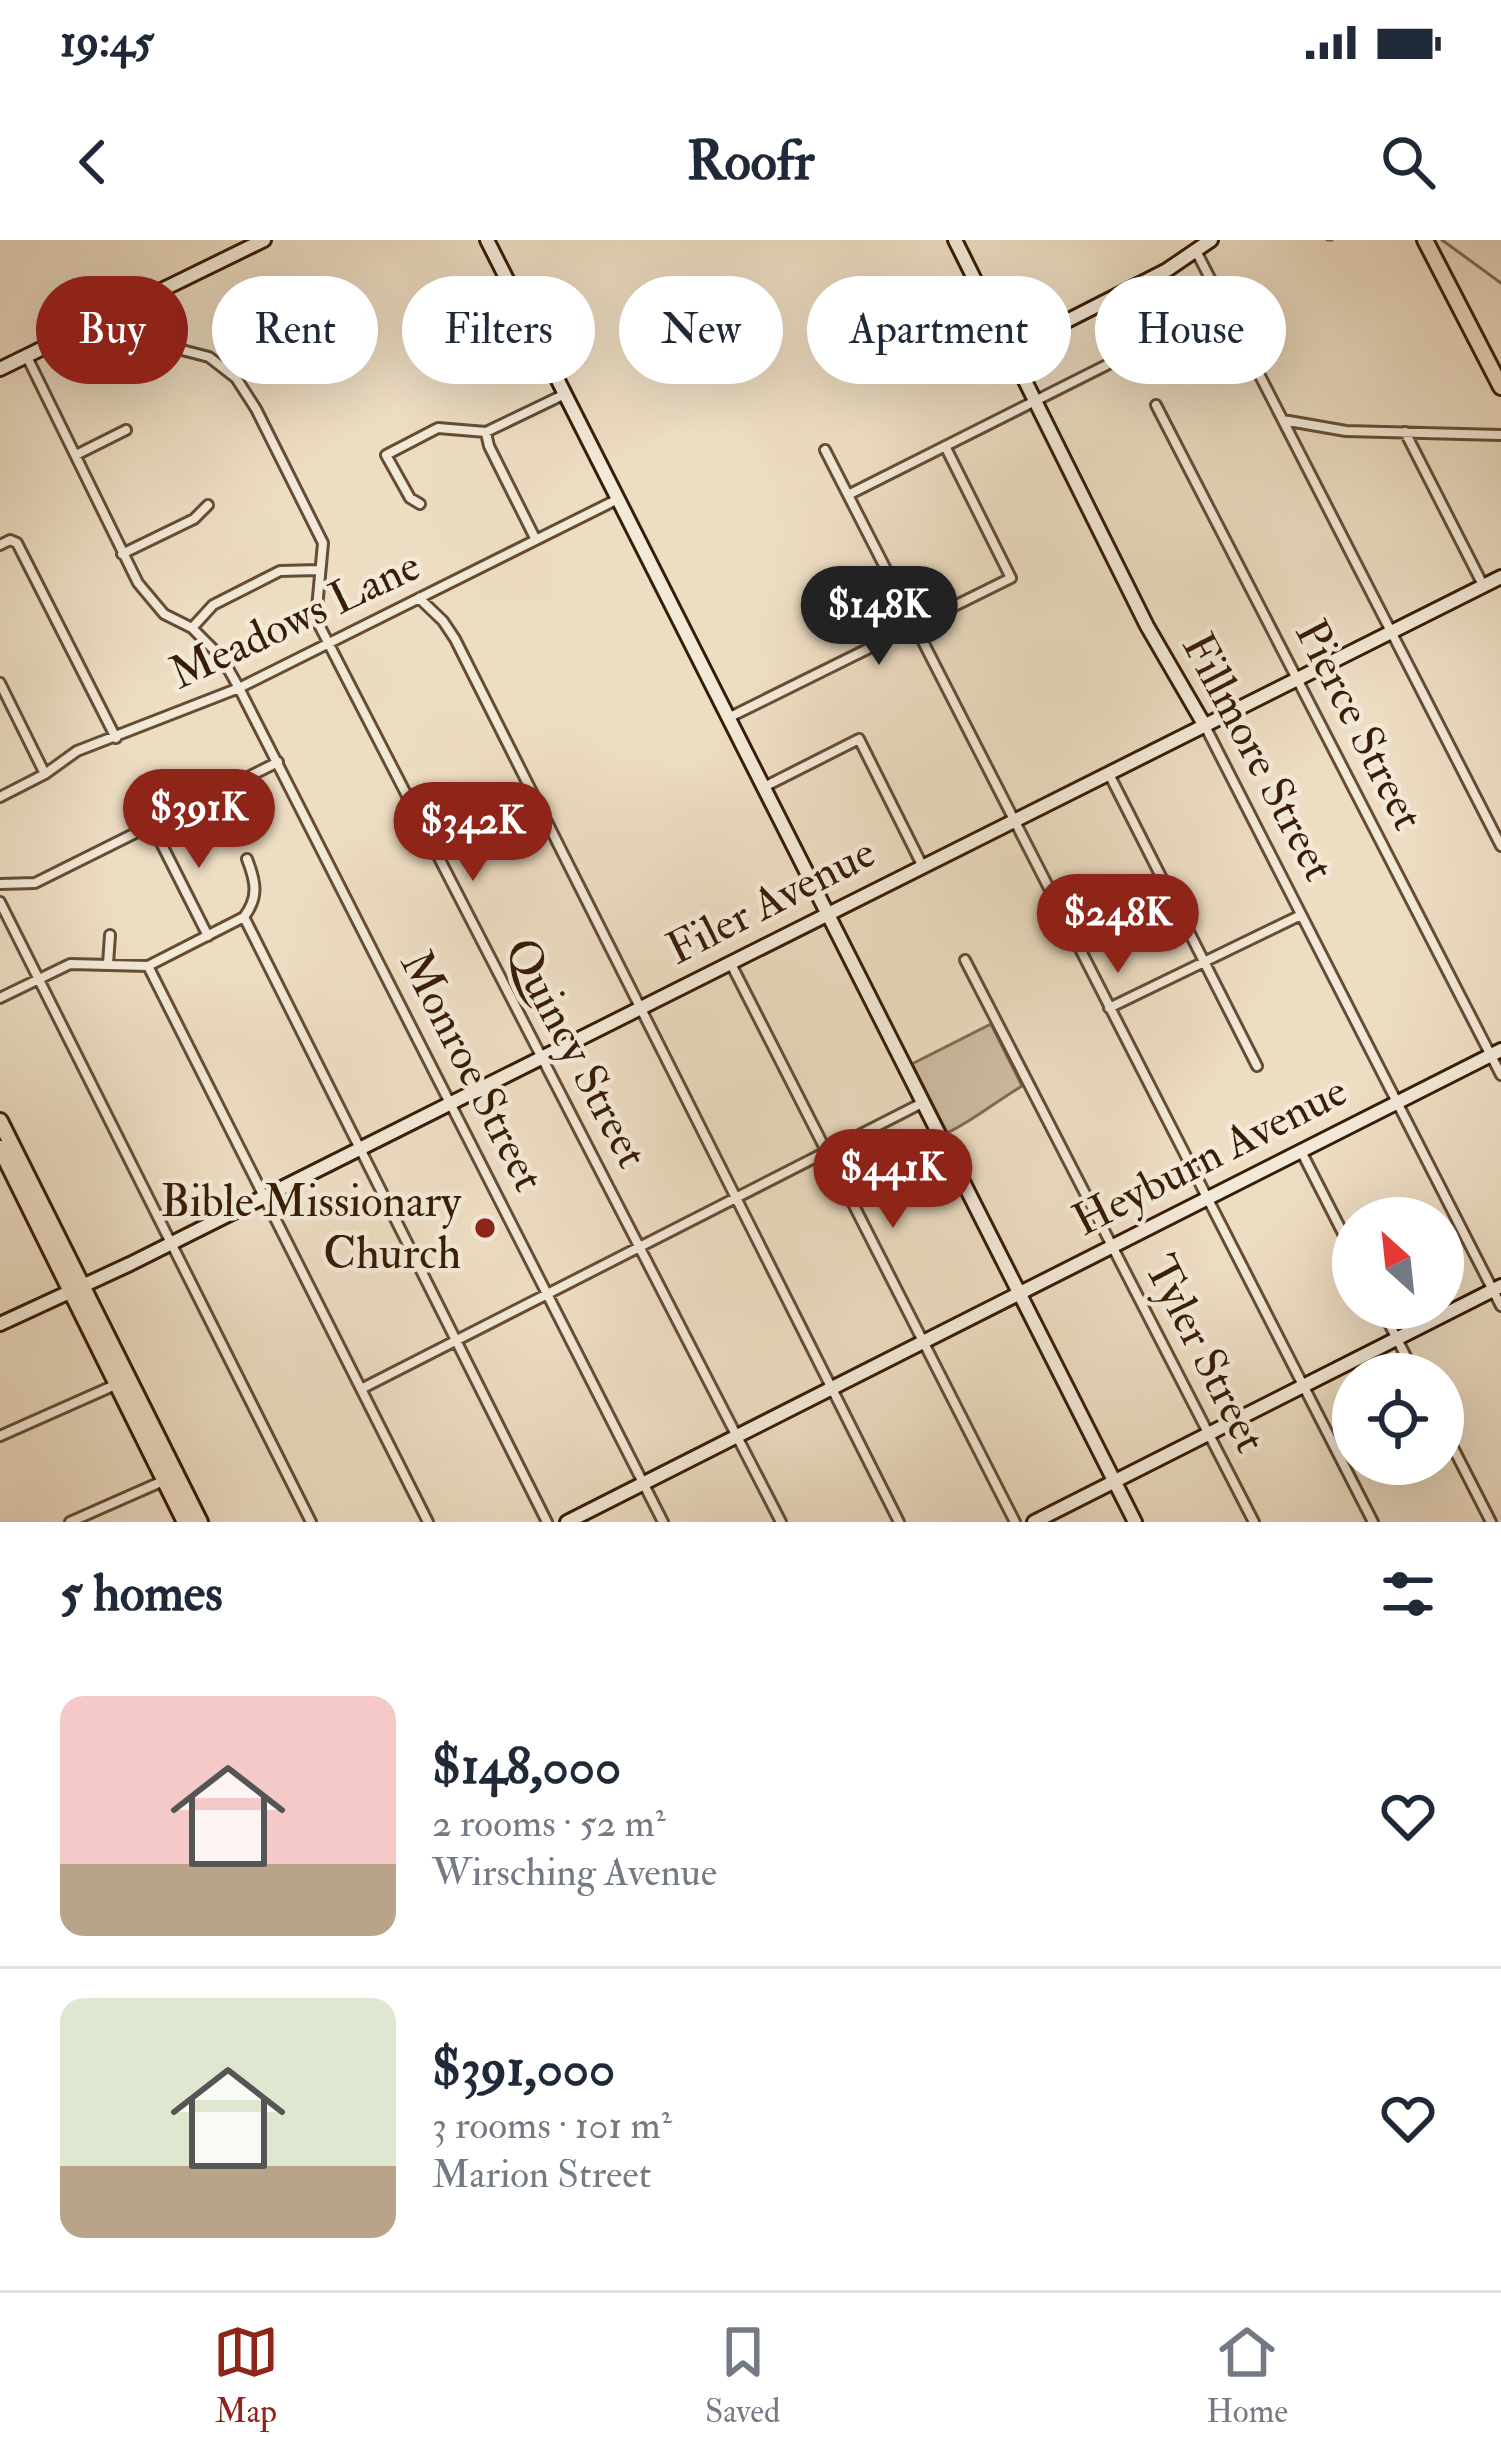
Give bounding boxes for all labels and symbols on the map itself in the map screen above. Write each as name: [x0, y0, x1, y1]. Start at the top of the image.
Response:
street label: Meadows Lane: [161, 538, 429, 702]
pin: $148K: [795, 566, 963, 668]
street label: Pierce Street: [1282, 611, 1436, 839]
street label: Fillmore Street: [1169, 623, 1347, 891]
pin: $391K: [115, 769, 283, 871]
pin: $342K: [389, 782, 557, 884]
street label: Filer Avenue: [657, 825, 885, 977]
pin: $248K: [1034, 874, 1202, 976]
street label: Quincy Street: [492, 929, 660, 1177]
street label: Monroe Street: [387, 941, 557, 1201]
street label: Heyburn Avenue: [1064, 1063, 1356, 1249]
pin: $441K: [809, 1129, 977, 1231]
place label: Bible Missionary Church: [160, 1174, 462, 1282]
north arrow: [1332, 1197, 1464, 1329]
marker: Bible Missionary Church: [472, 1215, 498, 1241]
street label: Tyler Street: [1132, 1246, 1278, 1462]

